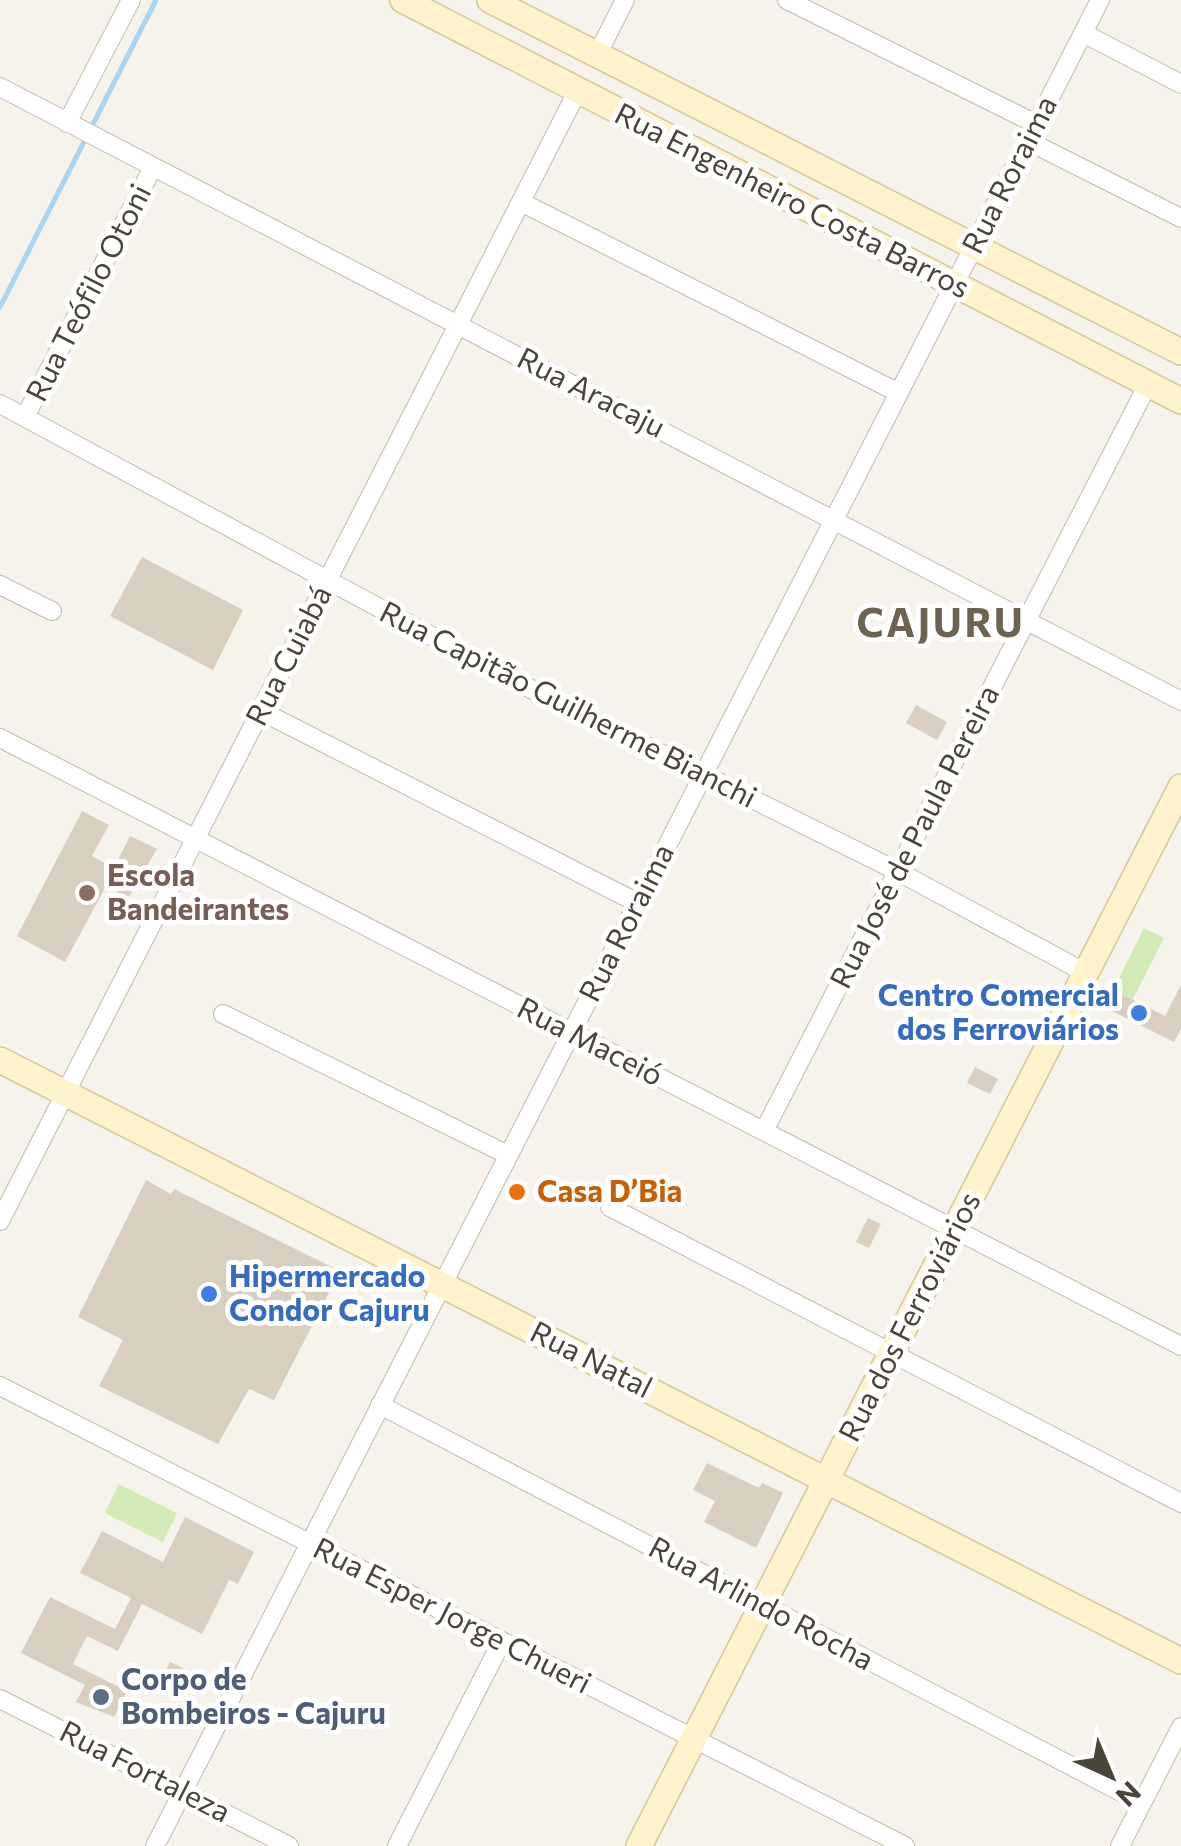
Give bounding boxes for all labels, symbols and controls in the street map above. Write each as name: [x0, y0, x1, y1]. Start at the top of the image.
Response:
street label: Rua Roraima: [952, 89, 1063, 259]
street label: Rua Engenheiro Costa Barros: [610, 93, 977, 305]
street label: Rua Teófilo Otoni: [16, 177, 157, 407]
street label: Rua Aracaju: [512, 338, 672, 444]
street label: Rua Cuiabá: [236, 579, 338, 731]
street label: Rua Capitão Guilherme Bianchi: [375, 591, 764, 814]
district label: CAJURU: [857, 596, 1026, 645]
street label: Rua José de Paula Pereira: [820, 678, 1005, 994]
street label: Rua Roraima: [569, 837, 680, 1007]
place label: Escola Bandeirantes: [107, 855, 289, 926]
marker: Escola Bandeirantes: [76, 882, 98, 904]
place label: Centro Comercial dos Ferroviários: [878, 975, 1119, 1046]
street label: Rua Maceió: [512, 987, 670, 1092]
marker: Centro Comercial dos Ferroviários: [1128, 1002, 1150, 1024]
place label: Casa D’Bia: [537, 1171, 682, 1208]
marker: Casa D’Bia: [506, 1181, 528, 1203]
street label: Rua dos Ferroviários: [829, 1185, 987, 1447]
place label: Hipermercado Condor Cajuru: [229, 1256, 430, 1327]
marker: Hipermercado Condor Cajuru: [198, 1283, 220, 1305]
street label: Rua Natal: [525, 1311, 659, 1404]
street label: Rua Arlindo Rocha: [644, 1527, 881, 1677]
street label: Rua Esper Jorge Chueri: [308, 1528, 598, 1700]
place label: Corpo de Bombeiros - Cajuru: [121, 1659, 386, 1730]
marker: Corpo de Bombeiros - Cajuru: [90, 1686, 112, 1708]
street label: Rua Fortaleza: [55, 1711, 238, 1829]
north arrow: [1061, 1726, 1161, 1826]
text: N: [1110, 1775, 1148, 1814]

